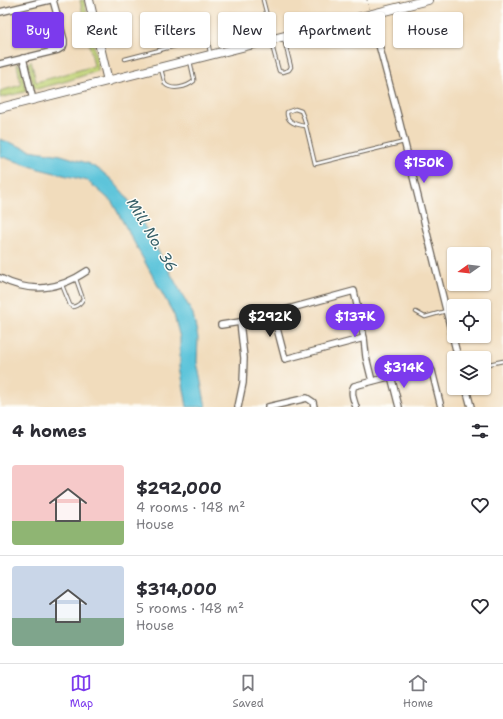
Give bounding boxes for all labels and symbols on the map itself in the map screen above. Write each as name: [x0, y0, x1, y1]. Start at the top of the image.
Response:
pin: $150K: [396, 150, 452, 184]
water label: Mill No. 36: [122, 194, 182, 276]
north arrow: [447, 247, 491, 291]
pin: $292K: [242, 304, 298, 338]
pin: $137K: [327, 304, 383, 338]
pin: $314K: [376, 355, 432, 389]

